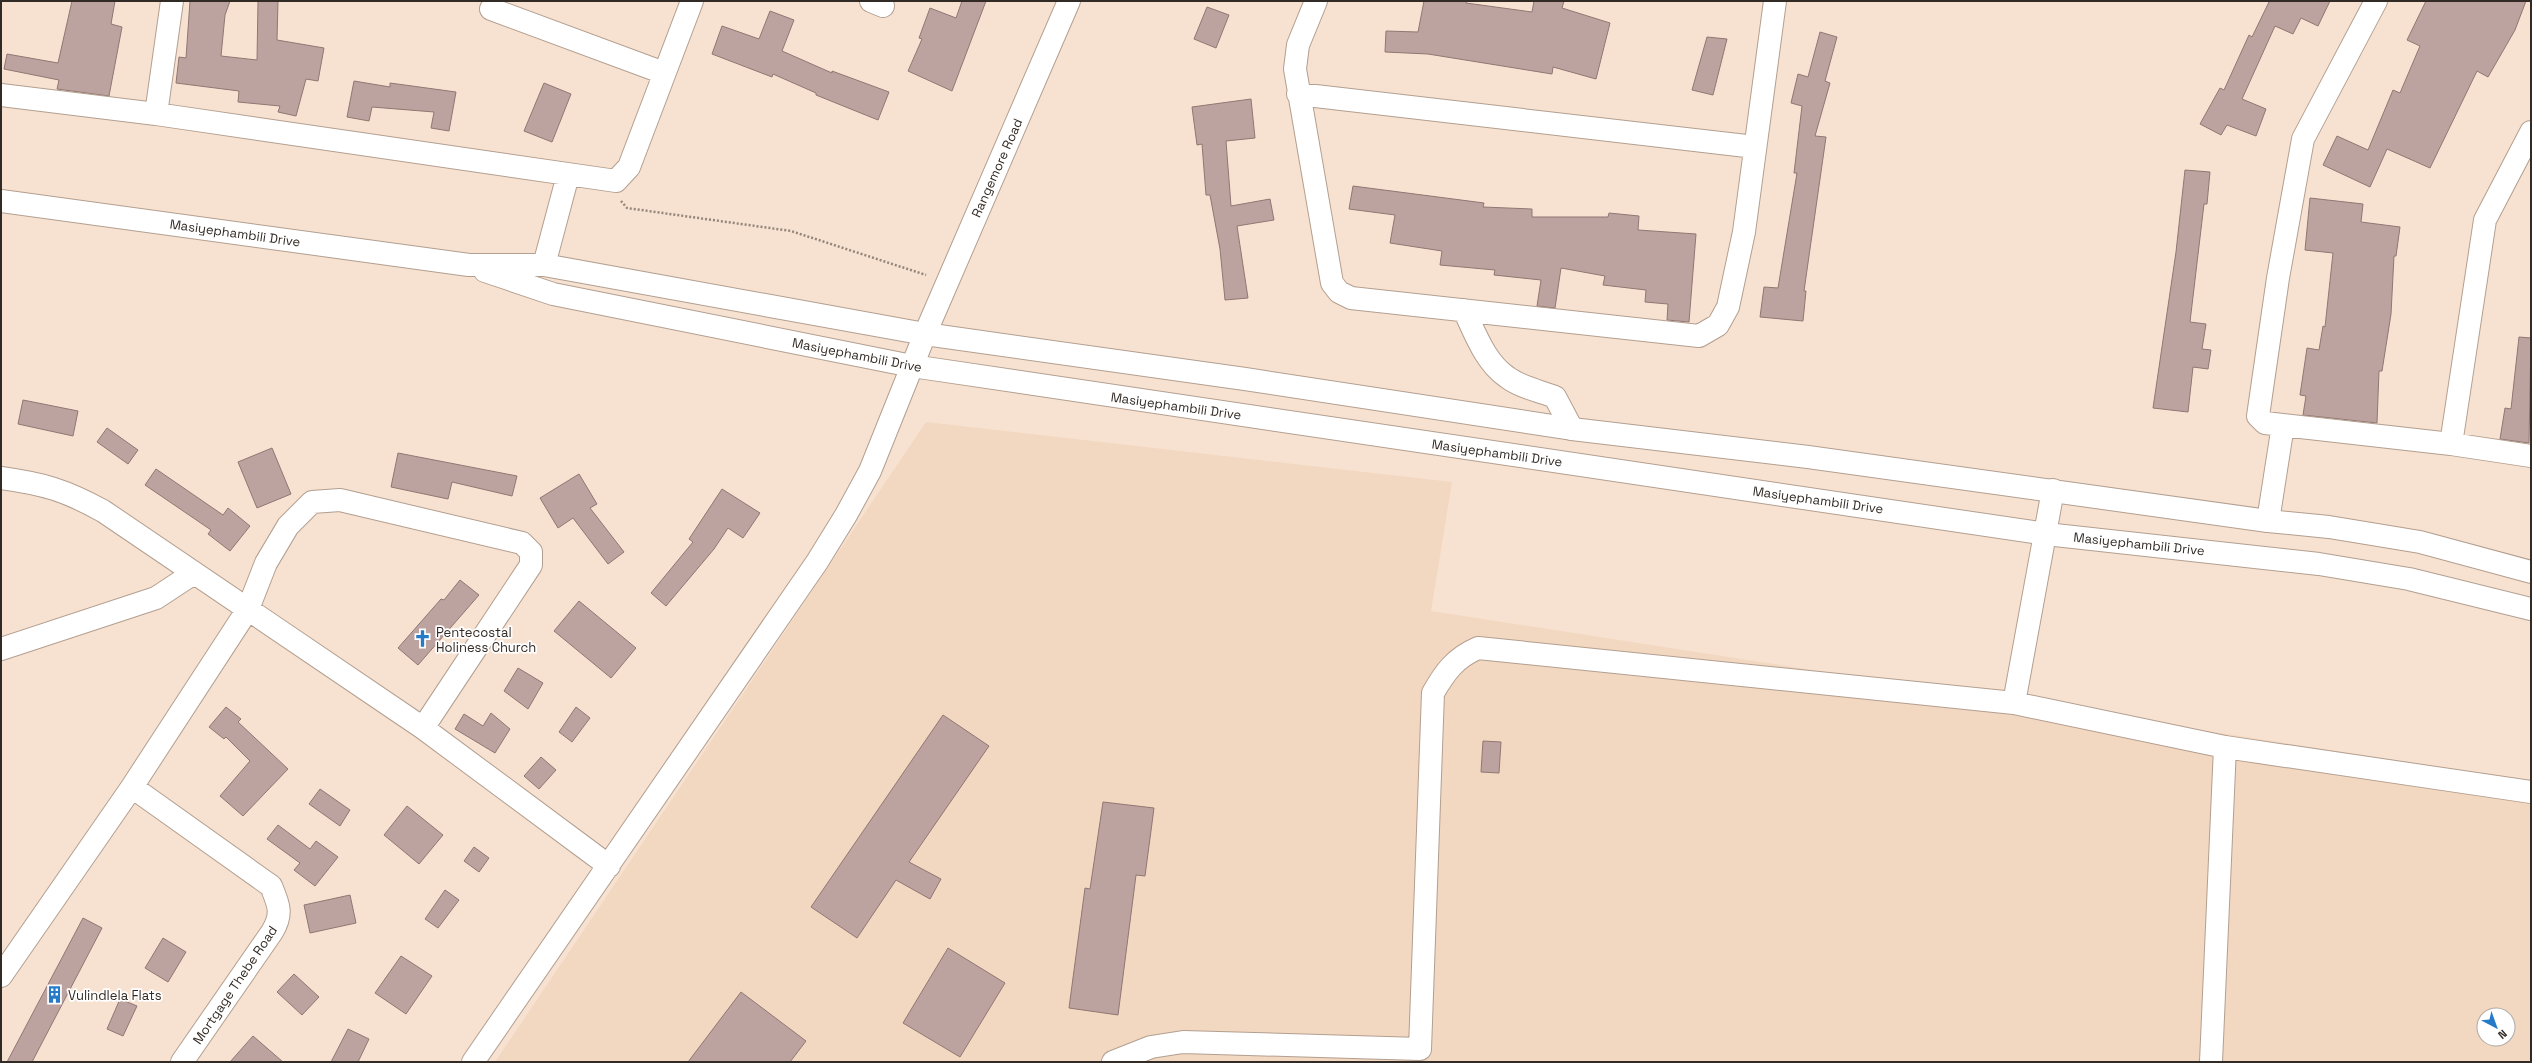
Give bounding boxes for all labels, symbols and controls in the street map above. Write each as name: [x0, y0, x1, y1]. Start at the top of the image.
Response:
street label: Rangemore Road: [968, 116, 1026, 220]
street label: Masiyephambili Drive: [169, 215, 301, 251]
street label: Masiyephambili Drive: [791, 334, 923, 376]
street label: Masiyephambili Drive: [1110, 388, 1242, 424]
street label: Masiyephambili Drive: [1431, 435, 1563, 471]
street label: Masiyephambili Drive: [1752, 482, 1884, 518]
street label: Masiyephambili Drive: [2073, 529, 2205, 559]
place label: Pentecostal Holiness Church: [436, 624, 536, 656]
church icon: Pentecostal Holiness Church: [413, 629, 433, 649]
street label: Mortgage Thebe Road: [189, 923, 281, 1047]
building icon: Vulindlela Flats: [45, 985, 65, 1005]
place label: Vulindlela Flats: [68, 987, 162, 1004]
north arrow: [2476, 1007, 2516, 1047]
text: N: [2495, 1027, 2510, 1042]

